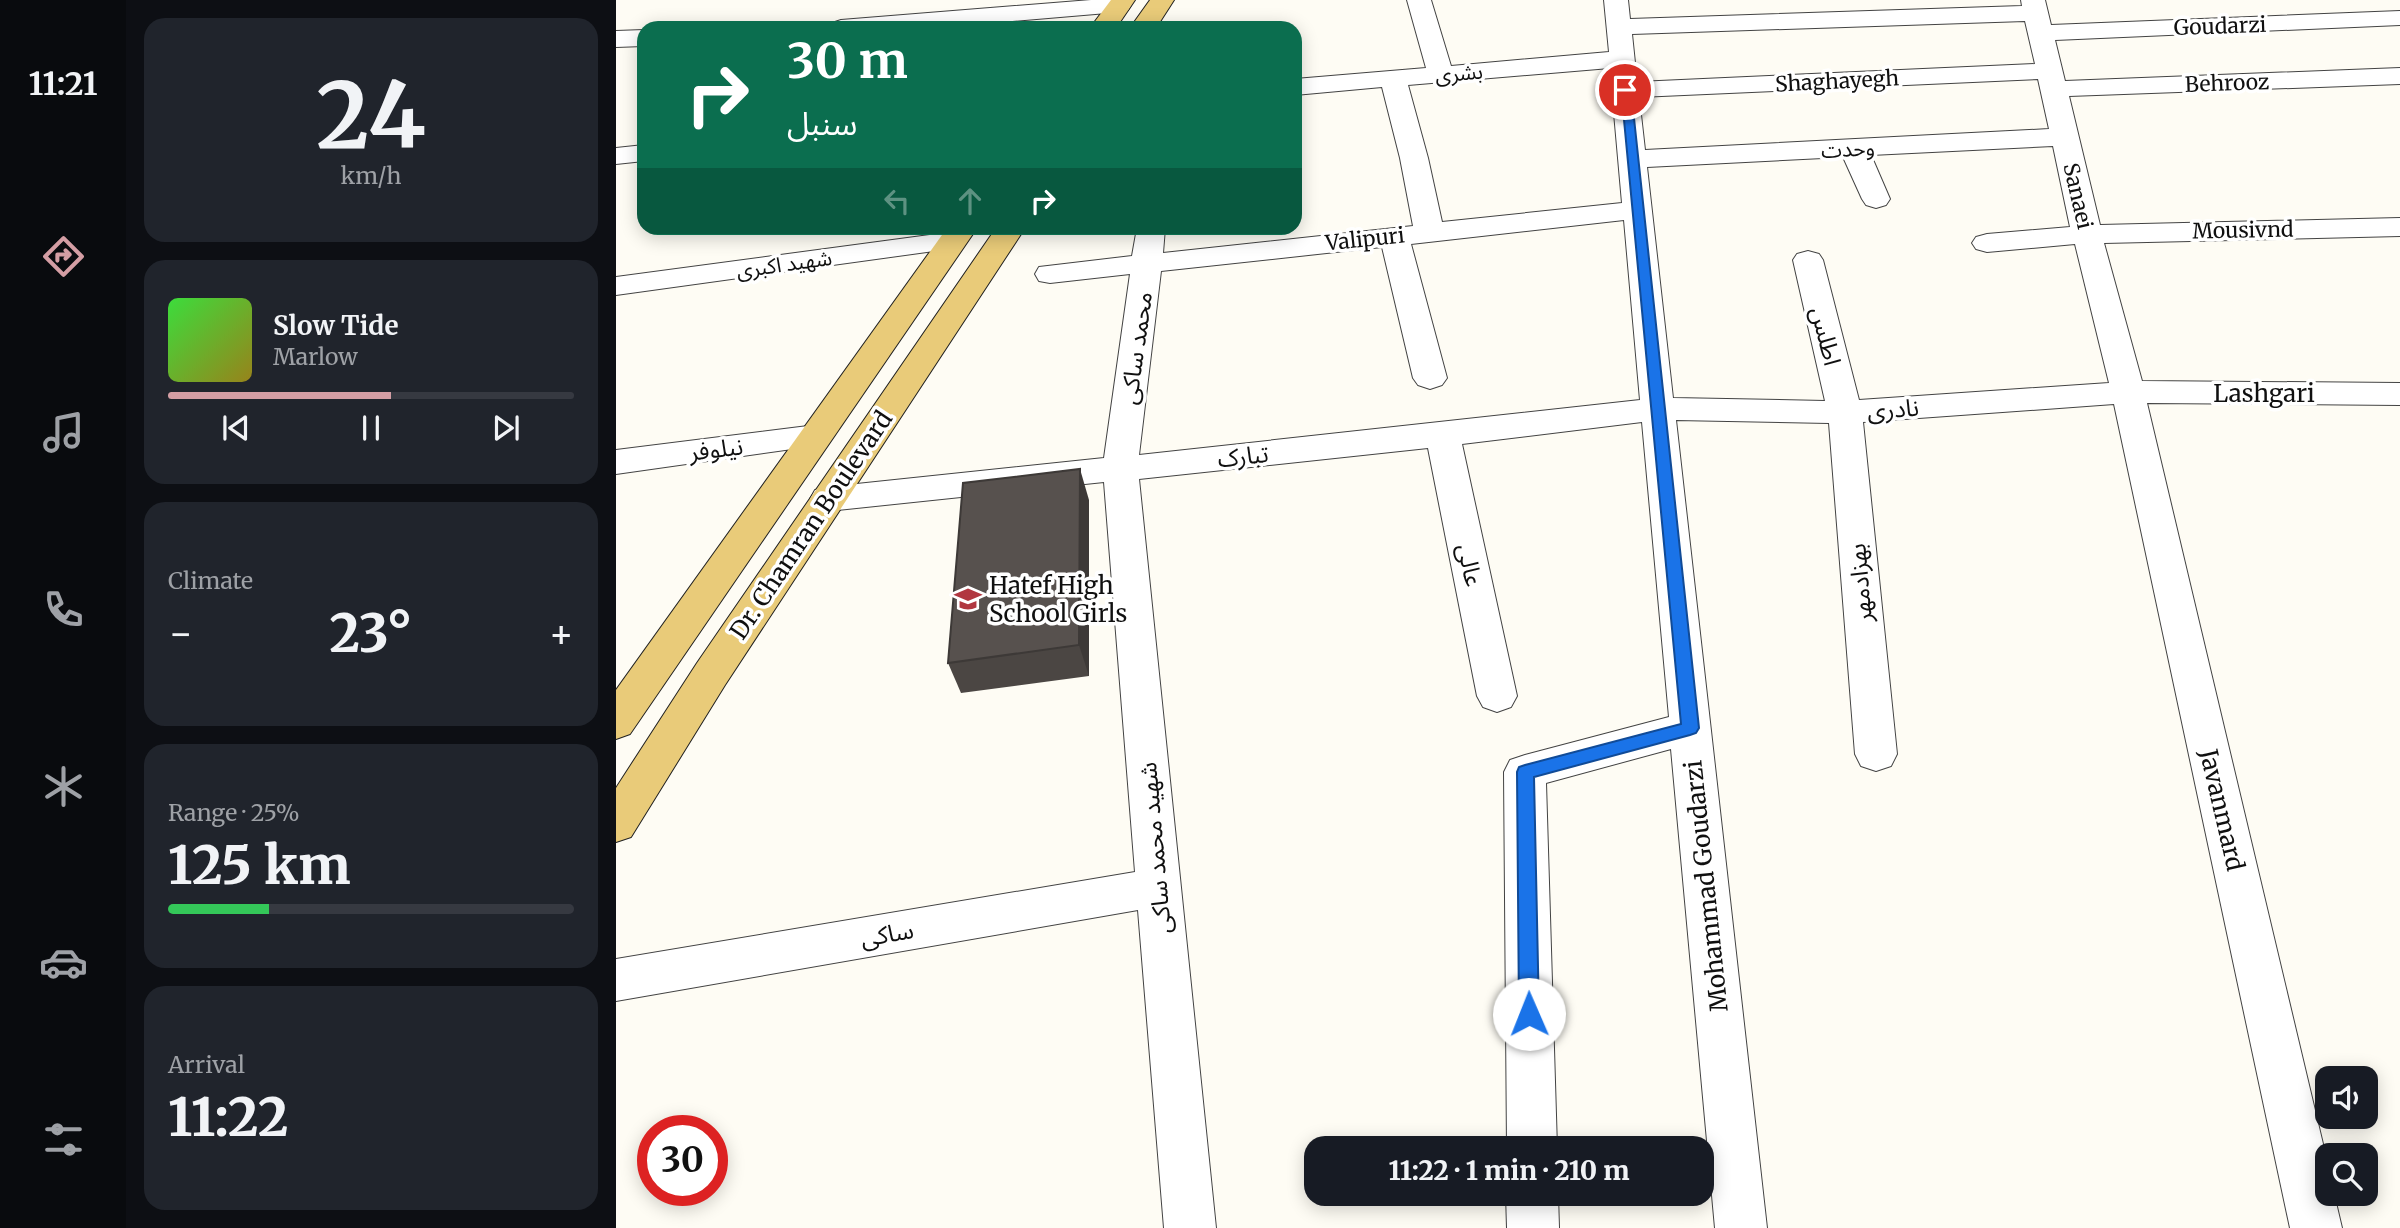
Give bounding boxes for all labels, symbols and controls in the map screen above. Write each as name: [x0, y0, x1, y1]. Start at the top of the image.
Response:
street label: Goudarzi: [2173, 11, 2267, 41]
text: 30 m: [787, 30, 908, 91]
icon: right: [672, 49, 763, 140]
street label: بشری: [1434, 57, 1484, 89]
text: 24: [316, 58, 426, 173]
pin: [1595, 60, 1655, 120]
text: 11:21: [28, 64, 98, 104]
street label: Shaghayegh: [1774, 64, 1900, 98]
street label: Behrooz: [2184, 68, 2270, 98]
icon: arrive: [1606, 71, 1644, 109]
text: سنبل: [787, 104, 857, 144]
street label: وحدت: [1820, 134, 1876, 164]
street label: Sanaei: [2057, 160, 2099, 232]
text: km/h: [341, 161, 401, 190]
icon: left: [878, 182, 916, 220]
icon: ahead: [951, 182, 989, 220]
icon: right: [1024, 182, 1062, 220]
street label: Mousivnd: [2192, 216, 2294, 244]
street label: Valipuri: [1323, 221, 1406, 257]
icon: directions: [39, 232, 88, 281]
street label: شهید اکبری: [734, 244, 834, 284]
street label: محمد ساکی: [1113, 290, 1159, 406]
street label: اطلس: [1804, 303, 1848, 369]
text: Slow Tide: [273, 309, 399, 342]
text: Marlow: [273, 342, 358, 371]
street label: Lashgari: [2213, 378, 2315, 409]
street label: نادری: [1866, 392, 1920, 426]
street label: Dr. Chamran Boulevard: [723, 405, 899, 645]
icon: music: [39, 408, 88, 457]
icon: previous: [217, 409, 255, 447]
icon: pause: [352, 409, 390, 447]
icon: next: [487, 409, 525, 447]
street label: نیلوفر: [686, 430, 745, 468]
street label: تبارک: [1216, 438, 1270, 474]
street label: عالی: [1450, 541, 1490, 589]
street label: بهزادمهر: [1841, 542, 1879, 625]
text: Climate: [168, 566, 253, 595]
place label: Hatef High School Girls: [989, 570, 1127, 629]
school or university icon: Hatef High School Girls: [953, 584, 983, 614]
icon: phone: [39, 585, 88, 634]
text: 23°: [330, 601, 413, 666]
text: −: [168, 610, 193, 657]
text: +: [549, 610, 574, 657]
street label: Javanmard: [2193, 745, 2251, 874]
street label: Mohammad Goudarzi: [1677, 758, 1735, 1013]
street label: شهید محمد ساکی: [1132, 761, 1178, 935]
icon: climate: [39, 762, 88, 811]
text: Range · 25%: [168, 798, 299, 827]
text: 125 km: [168, 833, 351, 898]
street label: ساکی: [858, 914, 916, 954]
icon: car: [39, 938, 88, 987]
position arrow: [1492, 977, 1566, 1051]
text: Arrival: [168, 1050, 245, 1079]
map controls: [2315, 1066, 2378, 1206]
button: sound: [2315, 1066, 2378, 1129]
text: 11:22: [168, 1085, 289, 1150]
icon: filters: [39, 1115, 88, 1164]
speed limit sign: 30: [637, 1115, 728, 1206]
button: search: [2315, 1143, 2378, 1206]
text: 11:22 · 1 min · 210 m: [1388, 1154, 1630, 1187]

